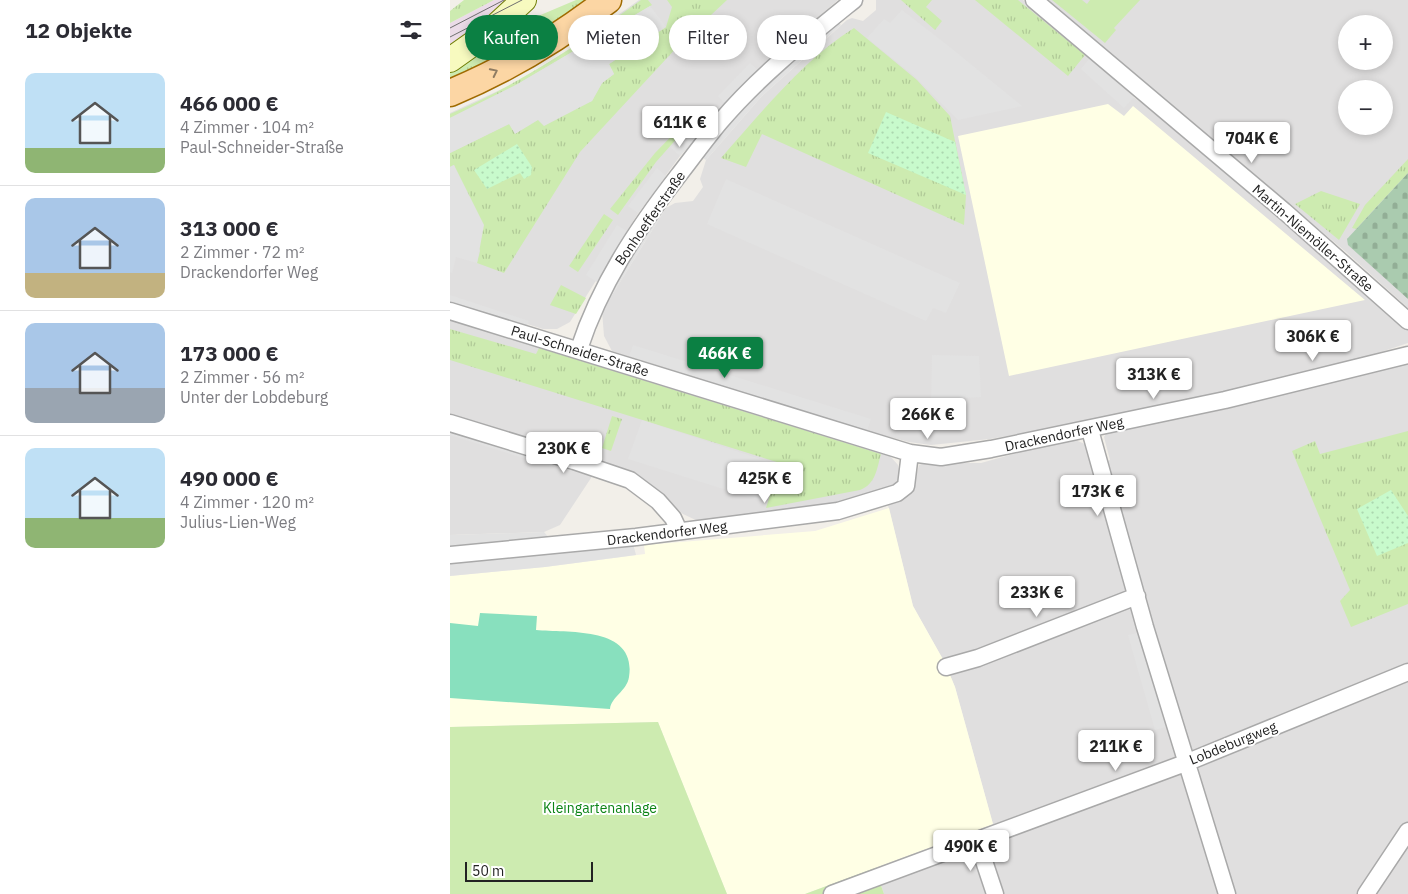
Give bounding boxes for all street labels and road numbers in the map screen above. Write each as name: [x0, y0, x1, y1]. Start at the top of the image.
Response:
street label: Bonhoefferstraße: [611, 167, 689, 269]
street label: Martin-Niemöller-Straße: [1249, 180, 1378, 296]
street label: Paul-Schneider-Straße: [509, 321, 651, 381]
street label: Drackendorfer Weg: [1003, 413, 1126, 455]
street label: Drackendorfer Weg: [606, 517, 729, 549]
street label: Lobdeburgweg: [1187, 717, 1280, 769]

